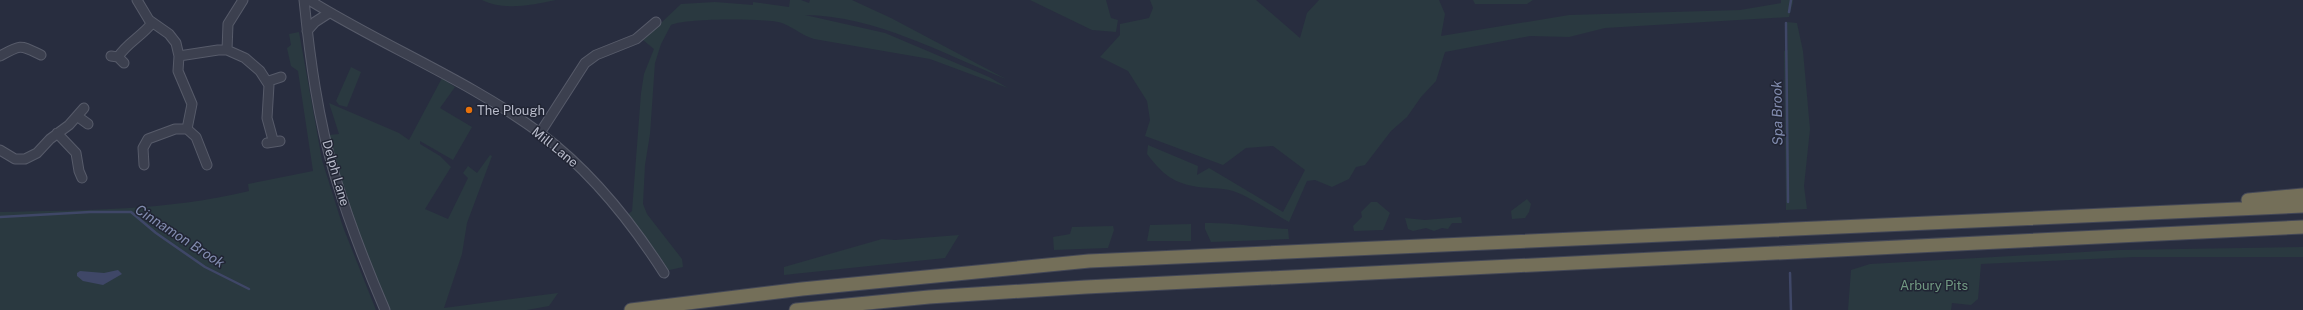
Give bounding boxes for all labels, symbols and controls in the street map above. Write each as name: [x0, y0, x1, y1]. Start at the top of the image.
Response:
water label: Spa Brook: [1768, 80, 1786, 146]
place label: The Plough: [477, 103, 545, 118]
marker: The Plough: [464, 105, 474, 115]
street label: Mill Lane: [529, 124, 581, 170]
street label: Delph Lane: [319, 138, 353, 208]
water label: Cinnamon Brook: [132, 201, 228, 271]
park label: Arbury Pits: [1900, 278, 1968, 293]

